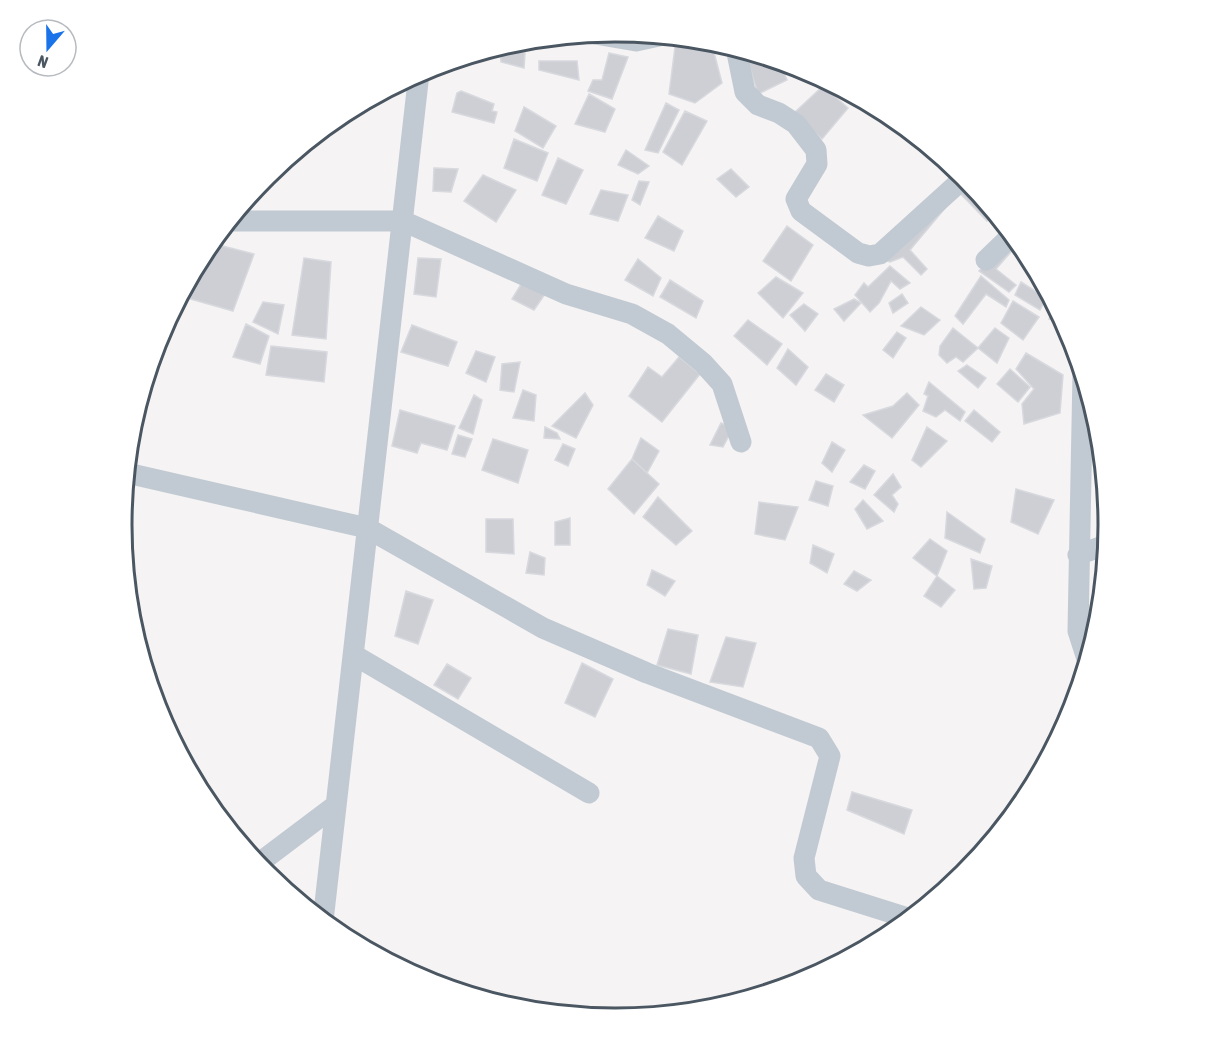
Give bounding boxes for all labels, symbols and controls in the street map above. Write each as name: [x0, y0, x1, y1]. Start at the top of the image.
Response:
north arrow: [18, 18, 78, 78]
text: N: [35, 52, 50, 72]

